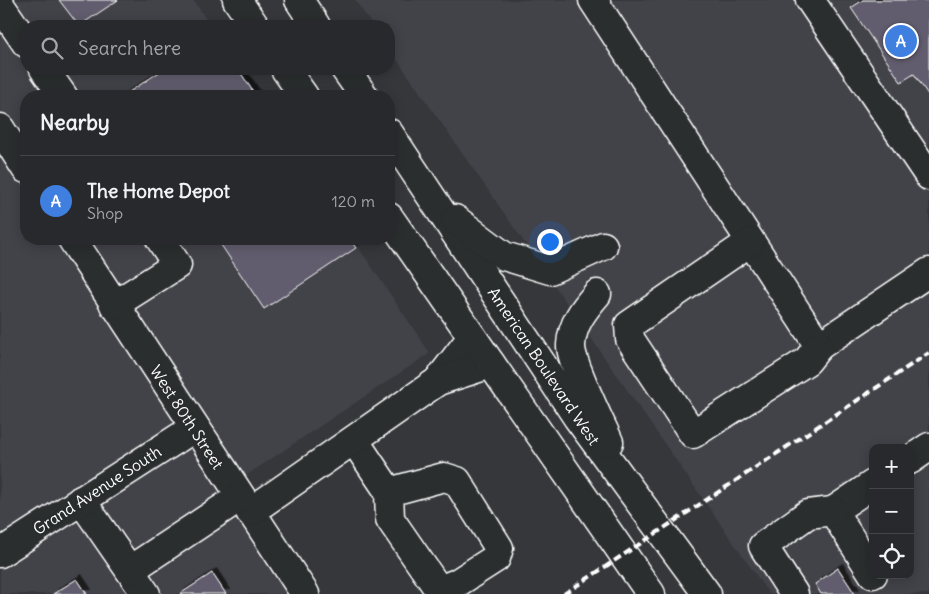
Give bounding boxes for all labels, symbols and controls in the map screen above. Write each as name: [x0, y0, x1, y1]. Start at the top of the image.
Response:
search box: [20, 20, 395, 75]
pin: A: [885, 22, 917, 60]
icon: search: [38, 34, 66, 62]
text: Search here: [78, 36, 181, 60]
text: Nearby: [40, 109, 110, 136]
text: The Home Depot: [87, 179, 230, 203]
text: A: [51, 191, 61, 211]
text: 120 m: [332, 191, 375, 211]
text: Shop: [87, 203, 123, 223]
your location: [537, 229, 563, 255]
street label: American Boulevard West: [484, 283, 605, 449]
street label: West 80th Street: [146, 361, 228, 473]
street label: Grand Avenue South: [29, 441, 165, 539]
map controls: [869, 444, 914, 579]
button: +: [869, 444, 914, 489]
button: −: [869, 489, 914, 534]
button: locate: [869, 534, 914, 579]

